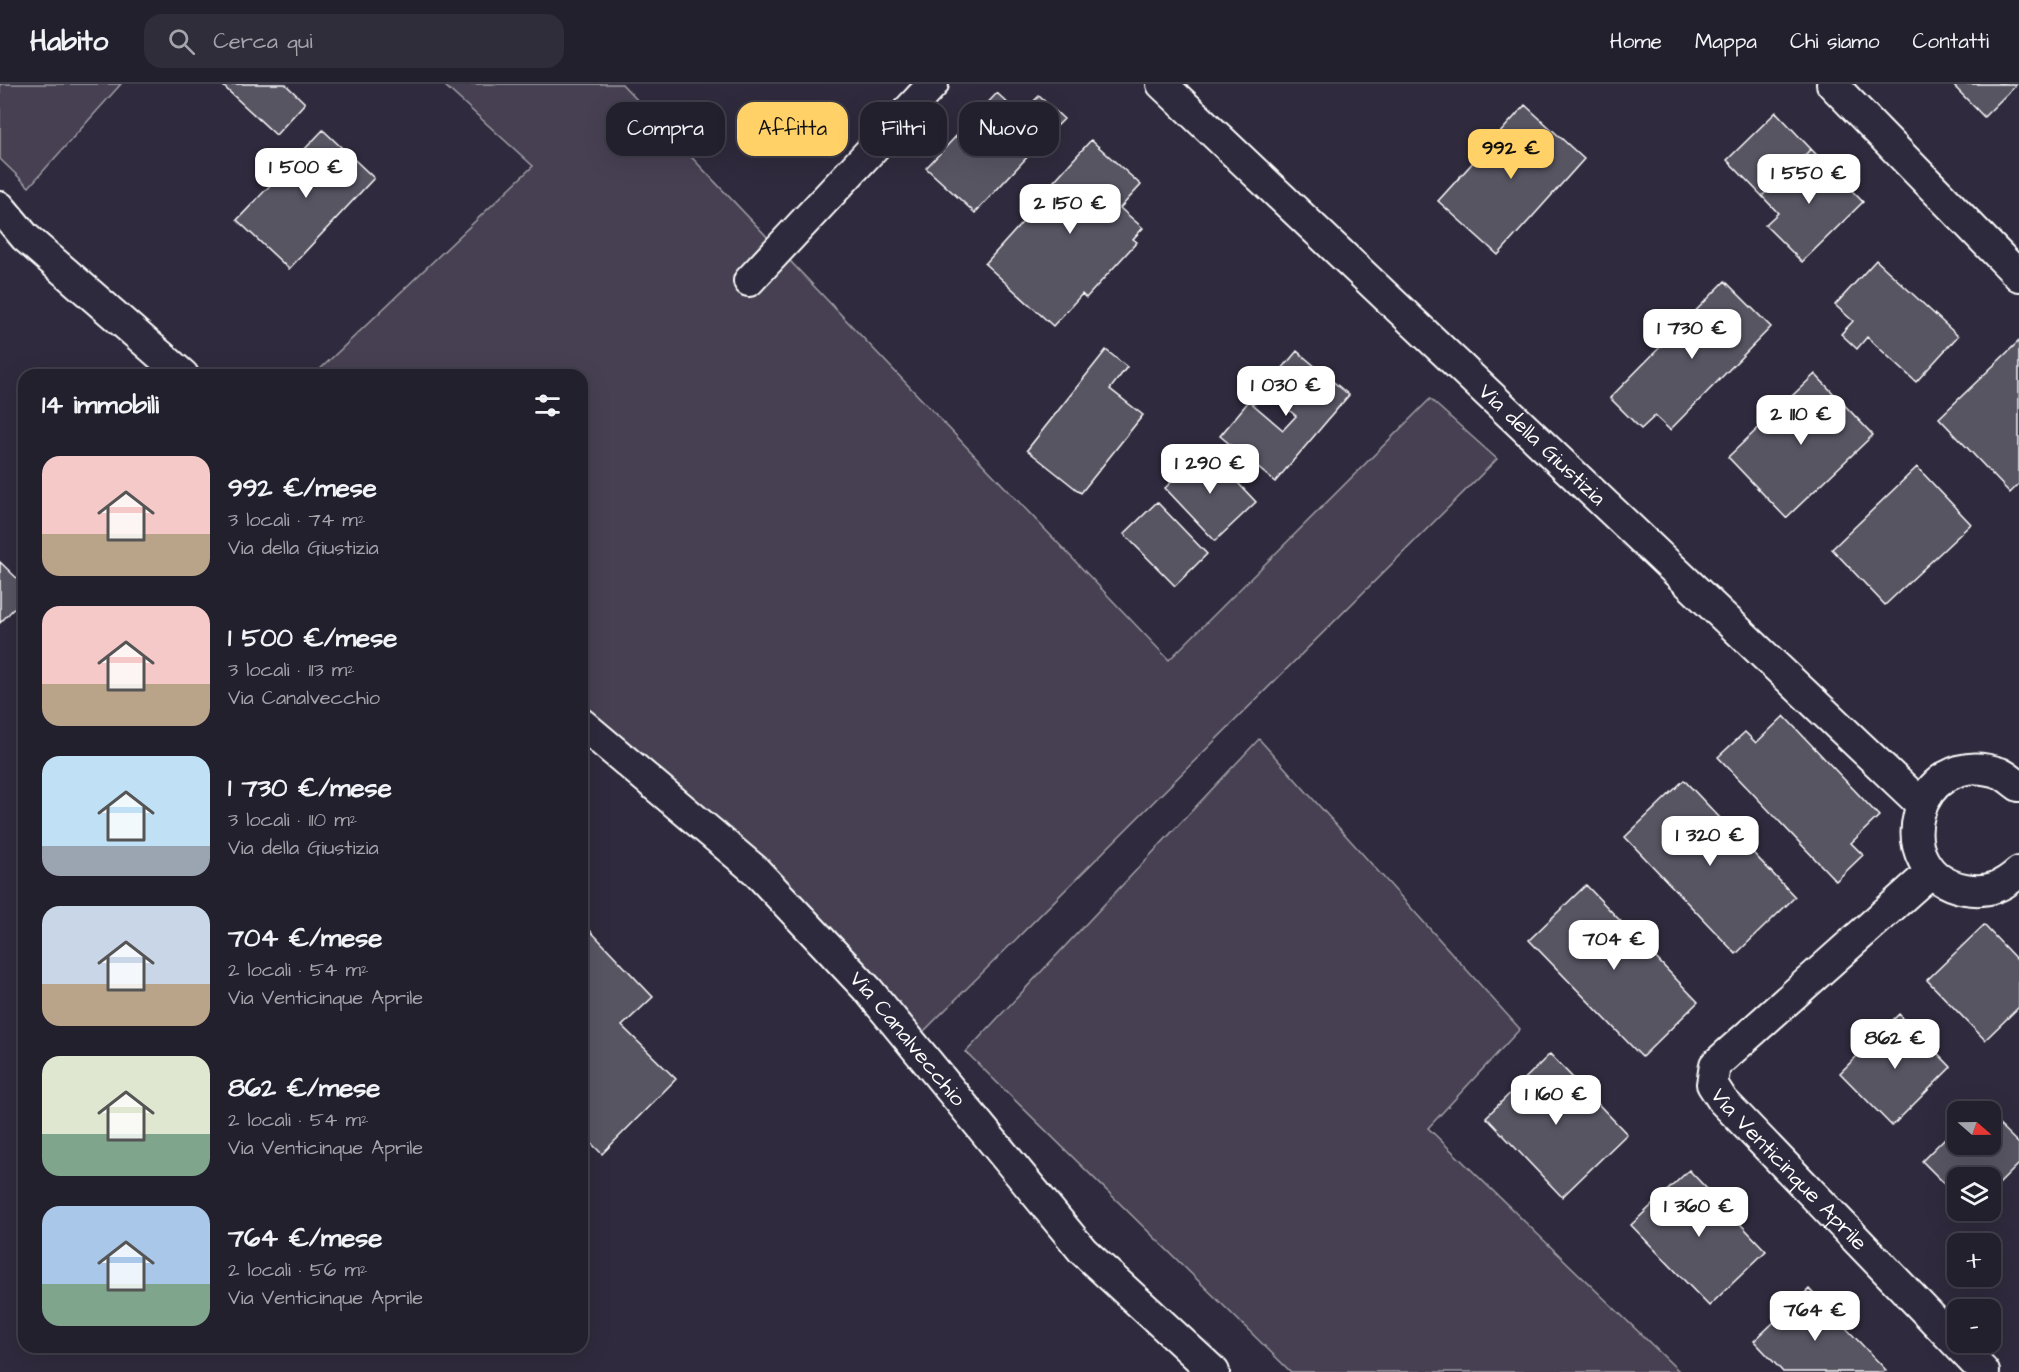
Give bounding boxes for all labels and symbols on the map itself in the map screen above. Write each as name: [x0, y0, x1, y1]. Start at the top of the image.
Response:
pin: 992 €: [1469, 129, 1553, 180]
pin: 1 500 €: [251, 148, 361, 199]
pin: 1 550 €: [1754, 154, 1864, 205]
pin: 2 150 €: [1015, 184, 1125, 235]
pin: 1 730 €: [1637, 309, 1747, 360]
pin: 1 030 €: [1231, 366, 1341, 417]
street label: Via della Giustizia: [1471, 376, 1613, 513]
pin: 2 110 €: [1746, 395, 1856, 446]
pin: 1 290 €: [1155, 444, 1265, 495]
pin: 1 320 €: [1655, 816, 1765, 867]
pin: 704 €: [1572, 920, 1656, 971]
street label: Via Canalvecchio: [842, 964, 974, 1113]
pin: 862 €: [1853, 1019, 1937, 1070]
pin: 1 160 €: [1501, 1075, 1611, 1126]
street label: Via Venticinque Aprile: [1703, 1082, 1875, 1257]
north arrow: [1947, 1101, 2001, 1155]
pin: 1 360 €: [1644, 1187, 1754, 1238]
pin: 764 €: [1773, 1291, 1857, 1342]

